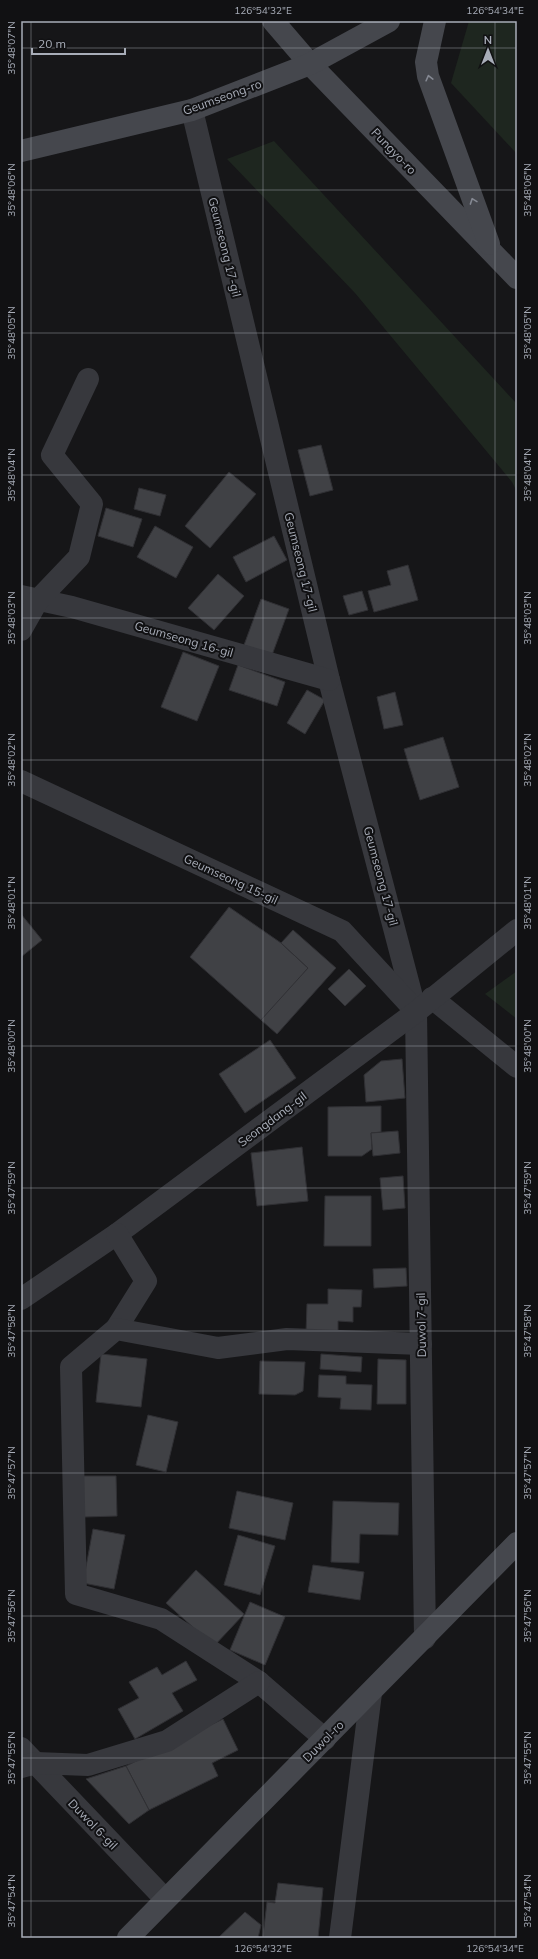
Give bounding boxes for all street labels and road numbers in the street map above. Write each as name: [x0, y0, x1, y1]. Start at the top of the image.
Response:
street label: Geumseong-ro: [181, 76, 264, 118]
street label: Pungyo-ro: [368, 125, 420, 177]
street label: Geumseong 17-gil: [205, 196, 245, 298]
street label: Geumseong 17-gil: [281, 511, 321, 613]
street label: Geumseong 16-gil: [133, 618, 235, 660]
street label: Geumseong 17-gil: [361, 825, 401, 927]
street label: Geumseong 15-gil: [182, 851, 280, 907]
street label: Seongdang-gil: [235, 1088, 309, 1150]
street label: Duwol 7-gil: [413, 1293, 429, 1357]
street label: Duwol-ro: [299, 1717, 347, 1765]
street label: Duwol 6-gil: [65, 1796, 121, 1852]

